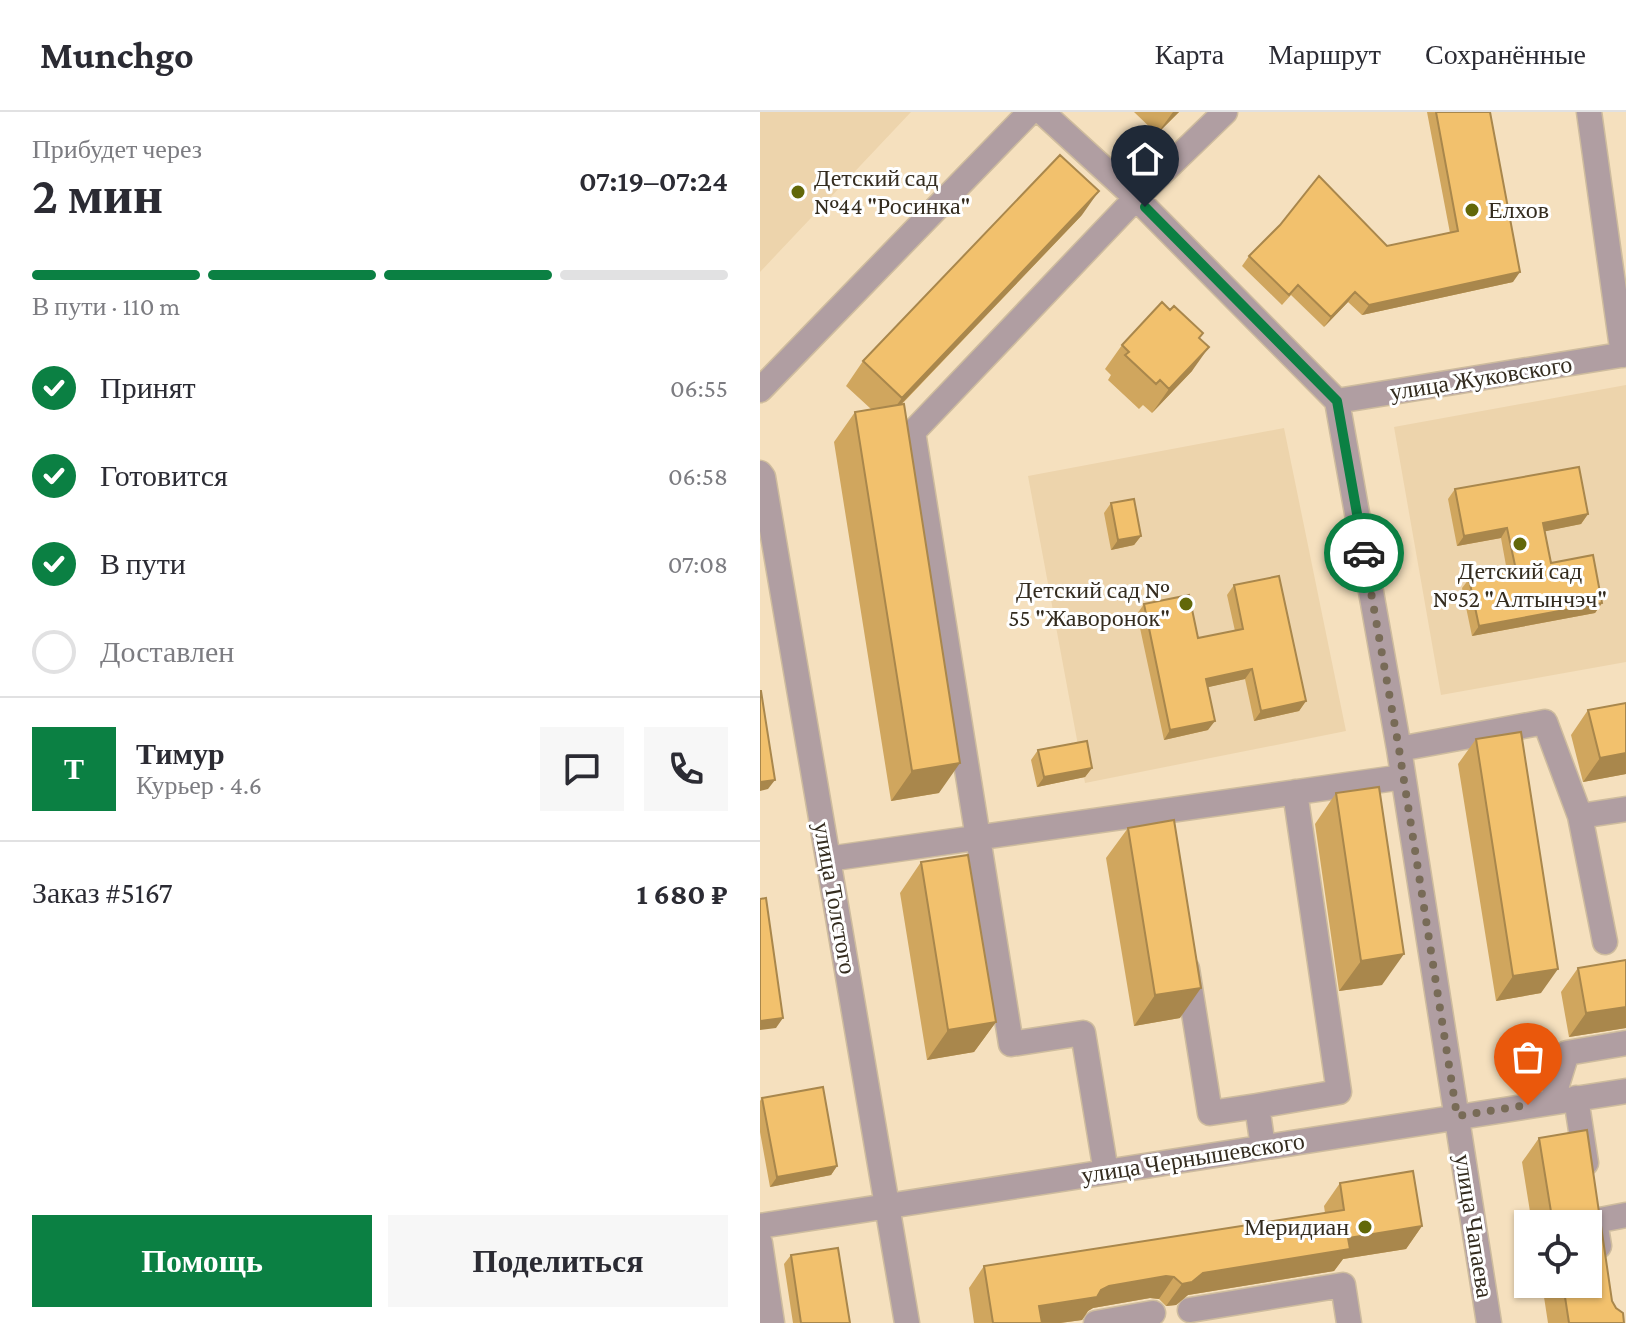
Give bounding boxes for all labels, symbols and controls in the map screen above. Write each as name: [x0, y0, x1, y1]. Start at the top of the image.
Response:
text: Munchgo: [40, 34, 194, 76]
text: Карта: [1155, 39, 1224, 70]
text: Маршрут: [1268, 39, 1381, 70]
text: Сохранённые: [1425, 39, 1586, 70]
pin: [1111, 125, 1179, 207]
text: Прибудет через: [32, 135, 202, 164]
icon: home: [1123, 137, 1167, 181]
text: 07:19–07:24: [579, 164, 728, 197]
place label: Детский сад №44 "Росинка": [814, 164, 970, 219]
text: 2 мин: [32, 166, 163, 224]
marker: Детский сад №44 "Росинка": [789, 183, 807, 201]
place label: Елхов: [1488, 196, 1549, 223]
marker: Елхов: [1463, 201, 1481, 219]
text: В пути · 110 m: [32, 292, 180, 321]
street label: улица Жуковского: [1388, 350, 1574, 405]
icon: check: [32, 366, 76, 410]
text: Принят: [100, 371, 196, 404]
text: 06:55: [670, 374, 728, 403]
icon: check: [32, 454, 76, 498]
text: Готовится: [100, 459, 228, 492]
text: 06:58: [668, 462, 728, 491]
courier: [1324, 513, 1404, 593]
icon: car: [1342, 531, 1386, 575]
marker: Детский сад №52 "Алтынчэч": [1511, 535, 1529, 553]
icon: check: [32, 542, 76, 586]
text: В пути: [100, 547, 186, 580]
text: 07:08: [668, 550, 728, 579]
place label: Детский сад №52 "Алтынчэч": [1433, 557, 1607, 612]
place label: Детский сад № 55 "Жаворонок": [1008, 576, 1170, 631]
marker: Детский сад № 55 "Жаворонок": [1177, 595, 1195, 613]
text: Доставлен: [100, 635, 234, 668]
button: chat: [540, 727, 624, 811]
button: phone: [644, 727, 728, 811]
text: Тимур: [136, 737, 225, 770]
text: Т: [64, 752, 84, 785]
text: Курьер · 4.6: [136, 771, 262, 800]
street label: улица Толстого: [809, 820, 862, 976]
text: Заказ #5167: [32, 876, 173, 909]
text: 1 680 ₽: [637, 877, 728, 910]
pin: [1494, 1023, 1562, 1105]
icon: bag: [1506, 1035, 1550, 1079]
street label: улица Чернышевского: [1079, 1127, 1306, 1188]
street label: улица Чапаева: [1450, 1152, 1499, 1300]
map controls: [1514, 1210, 1602, 1298]
button: locate: [1514, 1210, 1602, 1298]
place label: Меридиан: [1244, 1213, 1349, 1240]
button: Помощь: [32, 1215, 372, 1307]
button: Поделиться: [388, 1215, 728, 1307]
marker: Меридиан: [1356, 1218, 1374, 1236]

